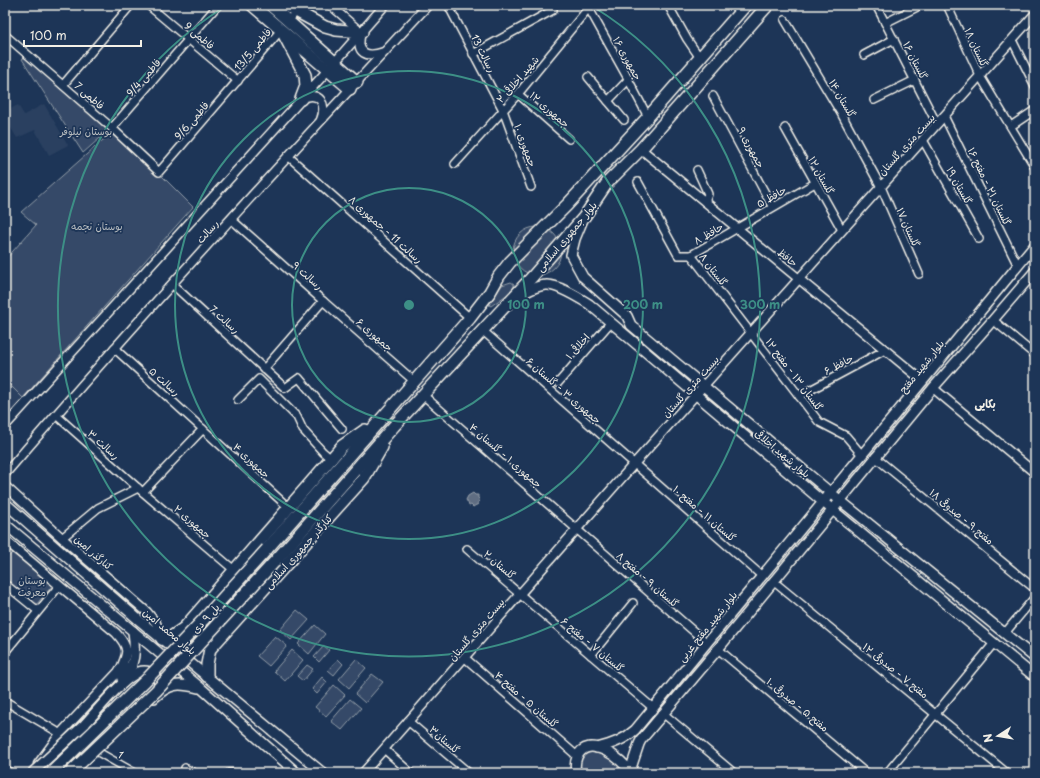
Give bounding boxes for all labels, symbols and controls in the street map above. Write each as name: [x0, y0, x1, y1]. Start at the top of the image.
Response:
street label: فاطمی 9: [181, 18, 219, 53]
scale bar: [24, 22, 141, 48]
street label: فاطمی 13/5: [230, 24, 275, 74]
street label: گلستان ۱۸: [961, 25, 993, 69]
text: 100 m: [30, 26, 67, 44]
street label: رسالت 13: [468, 31, 500, 75]
street label: جمهوری ۱۶: [609, 33, 646, 83]
street label: گلستان ۱۶: [900, 38, 932, 82]
street label: شهید اخلاقی ۲: [492, 52, 542, 106]
street label: فاطمی 9/4: [122, 55, 165, 100]
street label: گلستان ۱۴: [826, 76, 860, 120]
street label: فاطمی 7: [71, 78, 108, 113]
street label: جمهوری ۱۲: [526, 87, 573, 131]
street label: فاطمی 9/6: [170, 98, 213, 143]
street label: بیست متری گلستان: [874, 110, 938, 178]
street label: جمهوری ۱۰: [510, 121, 541, 169]
park label: بوستان نیلوفر: [59, 123, 112, 139]
street label: جمهوری ۹: [734, 124, 769, 171]
street label: گلستان ۲۱ - مفتح ۱۶: [964, 144, 1015, 228]
street label: گلستان ۱۲: [805, 153, 839, 197]
street label: گلستان ۱۹: [943, 163, 977, 207]
street label: حافظ ۵: [753, 181, 789, 211]
street label: رسالت 11 - جمهوری ۸: [345, 192, 426, 267]
street label: بلوار جمهوری اسلامی: [532, 198, 601, 275]
street label: گلستان ۱۷: [894, 205, 924, 249]
street label: رسالت: [192, 216, 222, 246]
park label: بوستان نجمه: [71, 218, 123, 233]
street label: حافظ ۸: [690, 218, 726, 248]
street label: حافظ: [775, 244, 801, 270]
street label: گلستان ۸: [696, 249, 732, 289]
street label: رسالت ۹: [289, 257, 327, 293]
text: 100 m: [507, 295, 545, 313]
text: 200 m: [623, 295, 663, 313]
text: 300 m: [740, 295, 780, 313]
centre of rings: [402, 298, 416, 312]
street label: رسالت 7: [207, 301, 243, 337]
street label: جمهوری ۶: [353, 314, 397, 355]
street label: اخلاقی ۱: [561, 330, 593, 362]
street label: گلستان ۱۳ - مفتح ۱۲: [762, 335, 827, 414]
street label: بلوار شهید مفتح: [895, 336, 948, 396]
street label: حافظ ۶: [821, 350, 855, 378]
street label: بیست متری گلستان: [658, 352, 722, 420]
street label: جمهوری ۳ - گلستان ۶: [523, 353, 605, 428]
street label: رسالت ۵: [146, 363, 184, 399]
district label: بکایی: [974, 395, 996, 412]
street label: جمهوری ۱ - گلستان ۴: [466, 419, 546, 492]
street label: بلوار شهید اخلاقی: [752, 425, 814, 481]
street label: رسالت ۳: [85, 426, 123, 462]
street label: جمهوری ۴: [230, 439, 274, 482]
street label: گلستان ۱۱ - مفتح ۱۰: [669, 481, 740, 545]
street label: مفتح ۹ - صدوقی ۱۸: [926, 484, 998, 548]
street label: جمهوری ۲: [170, 501, 215, 542]
street label: کنارگذر جمهوری اسلامی: [260, 510, 336, 592]
street label: کنارگذر امین: [71, 531, 117, 573]
street label: گلستان ۲: [481, 546, 519, 582]
street label: گلستان ۹ - مفتح ۸: [613, 548, 683, 611]
park label: بوستان معرفت: [18, 572, 46, 599]
street label: بلوار شهید مفتح غربی: [674, 587, 741, 665]
street label: بیست متری گلستان: [445, 594, 508, 664]
street label: پل ۹ دی: [188, 600, 222, 636]
street label: بلوار محمد امین: [140, 604, 200, 658]
street label: گلستان ۷ - مفتح ۶: [558, 613, 628, 676]
street label: مفتح ۷ - صدوقی ۱۲: [859, 639, 932, 702]
street label: گلستان ۵ - مفتح ۴: [491, 667, 562, 732]
street label: مفتح ۵ - صدوقی ۱۰: [763, 673, 832, 735]
north arrow: [978, 716, 1018, 756]
street label: گلستان۳: [426, 721, 464, 757]
text: N: [978, 732, 997, 744]
street label: 1: [115, 746, 127, 762]

